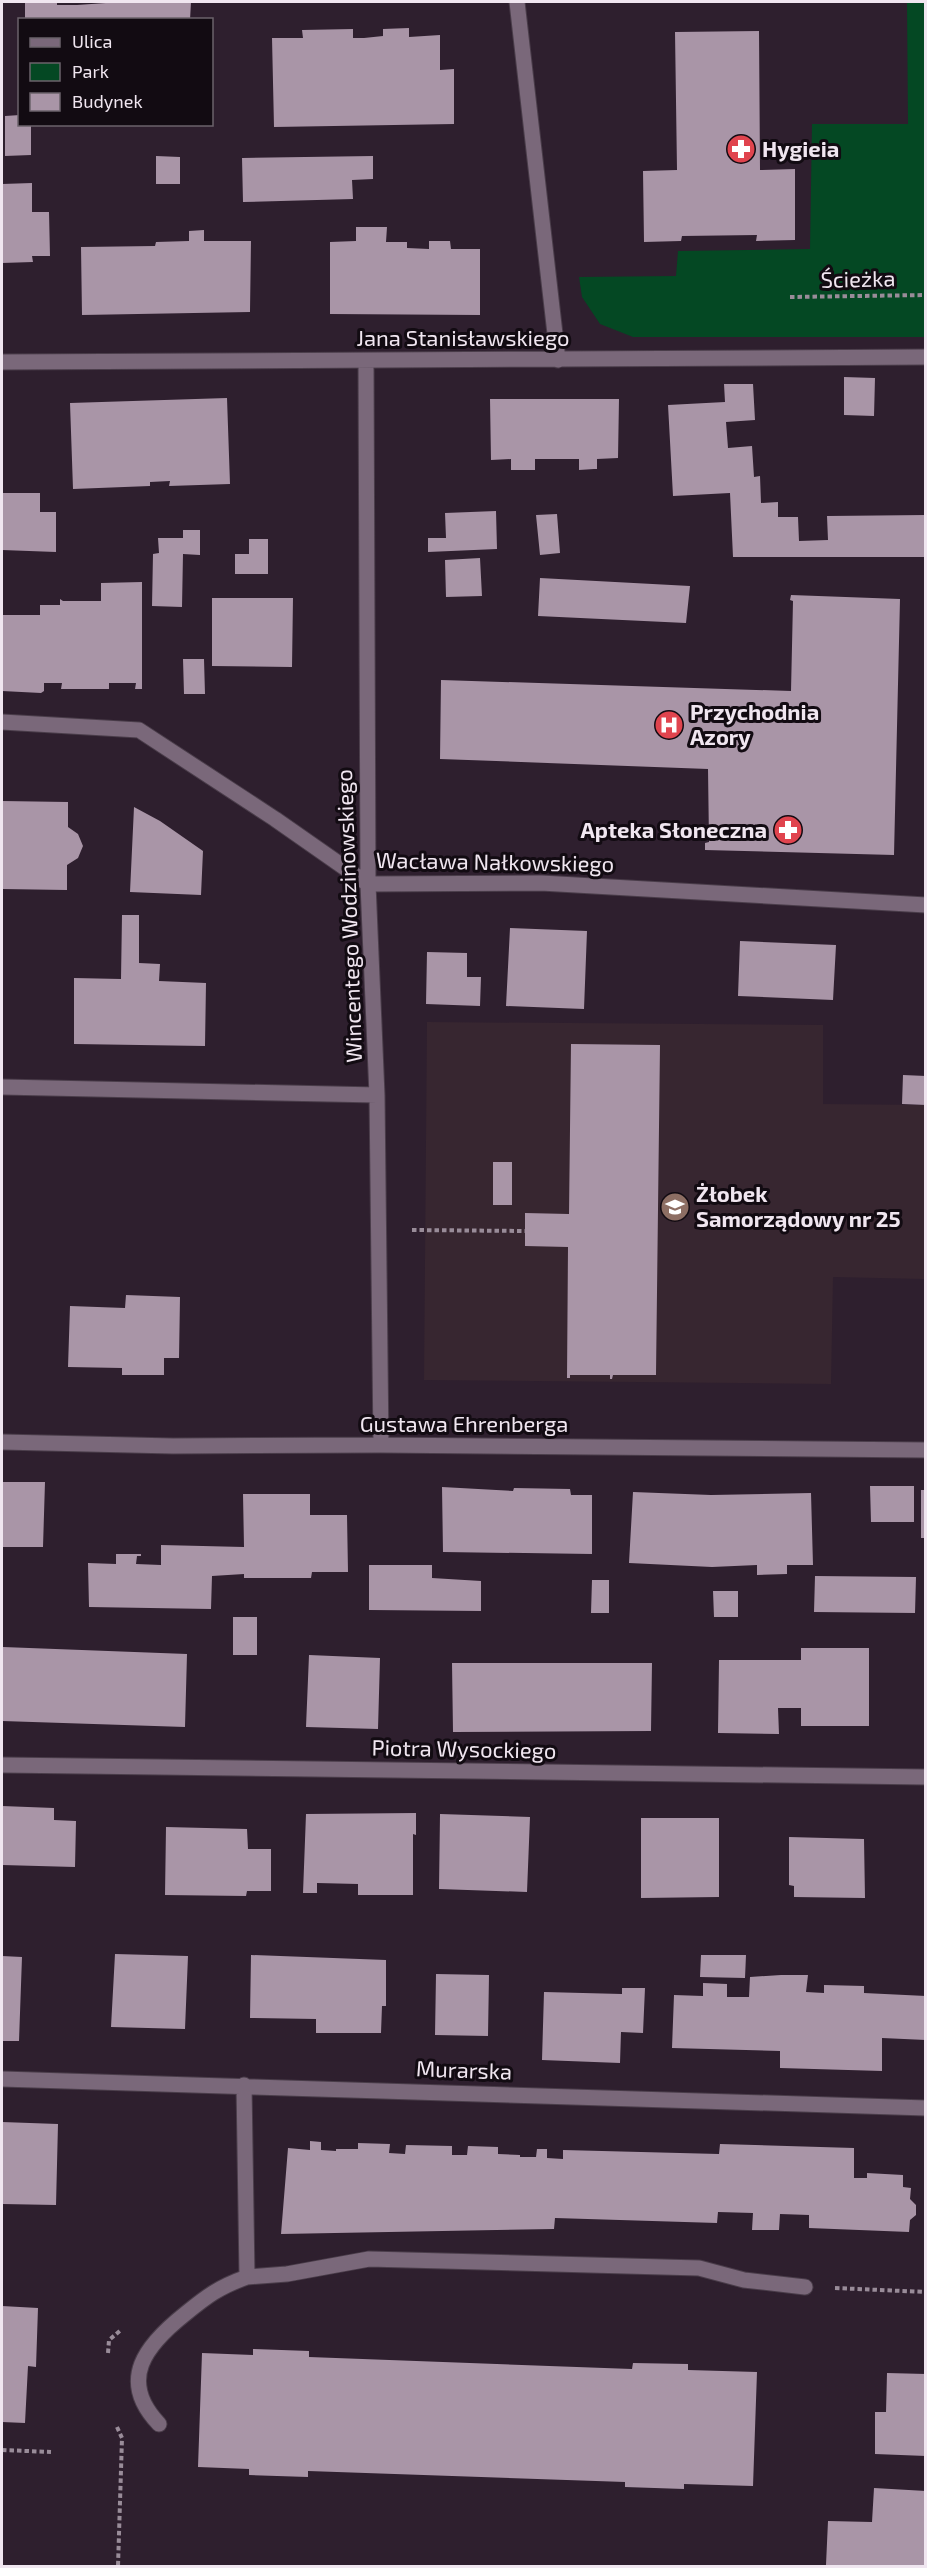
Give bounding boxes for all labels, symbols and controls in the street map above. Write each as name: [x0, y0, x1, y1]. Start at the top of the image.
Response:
legend: [18, 18, 213, 126]
text: Ulica: [72, 30, 112, 52]
text: Park: [72, 60, 109, 82]
text: Budynek: [72, 90, 143, 112]
pharmacy icon: Hygieia: [725, 133, 757, 165]
place label: Hygieia: [762, 135, 839, 162]
street label: Ścieżka: [820, 264, 896, 292]
street label: Jana Stanisławskiego: [356, 324, 570, 350]
place label: Przychodnia Azory: [690, 698, 819, 750]
hospital icon: Przychodnia Azory: [653, 709, 685, 741]
street label: Wincentego Wodzinowskiego: [330, 769, 366, 1063]
pharmacy icon: Apteka Słoneczna: [772, 814, 804, 846]
place label: Apteka Słoneczna: [580, 816, 767, 842]
street label: Wacława Nałkowskiego: [376, 846, 614, 876]
place label: Żłobek Samorządowy nr 25: [696, 1180, 901, 1232]
school or university icon: Żłobek Samorządowy nr 25: [659, 1191, 691, 1223]
street label: Gustawa Ehrenberga: [360, 1410, 568, 1436]
street label: Piotra Wysockiego: [371, 1733, 557, 1763]
street label: Murarska: [416, 2054, 512, 2084]

